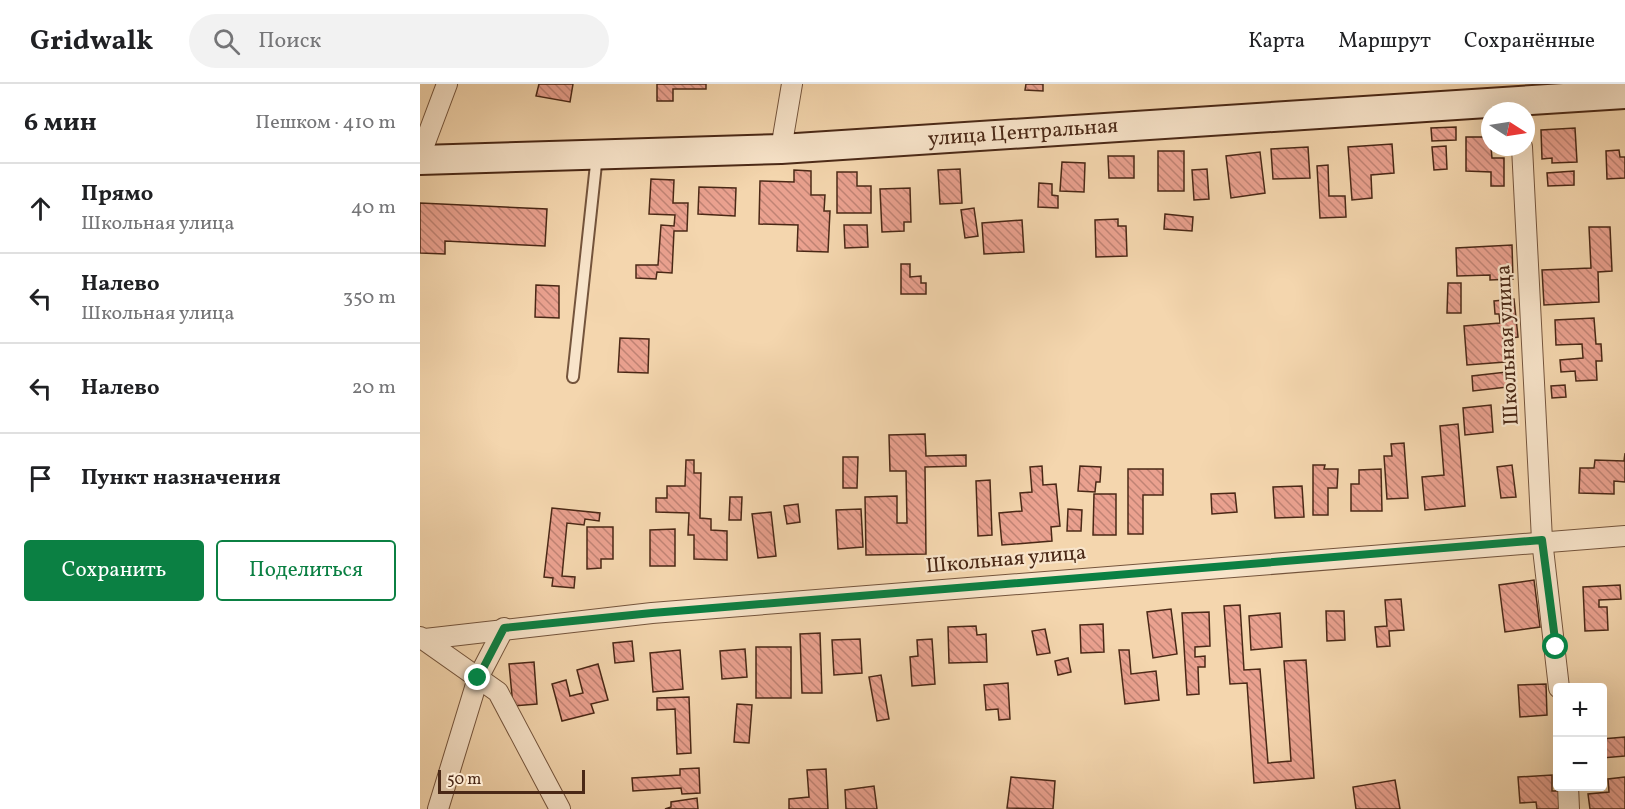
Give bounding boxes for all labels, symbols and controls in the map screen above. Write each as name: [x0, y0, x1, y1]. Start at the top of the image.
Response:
search box: [189, 14, 609, 68]
text: Gridwalk: [30, 22, 153, 61]
icon: search: [210, 25, 243, 58]
text: Поиск: [258, 26, 321, 57]
text: Карта: [1248, 27, 1305, 56]
text: Маршрут: [1338, 27, 1431, 56]
text: Сохранённые: [1464, 27, 1595, 56]
north arrow: [1481, 102, 1535, 156]
text: 6 мин: [24, 105, 97, 141]
text: Пешком · 410 m: [255, 109, 396, 137]
street label: улица Центральная: [927, 112, 1119, 154]
text: Прямо: [81, 179, 153, 210]
icon: ahead: [24, 192, 57, 225]
text: 40 m: [351, 194, 396, 222]
text: Школьная улица: [81, 210, 234, 238]
street label: Школьная улица: [1489, 264, 1527, 426]
text: Налево: [81, 269, 160, 300]
icon: left: [24, 282, 57, 315]
text: 350 m: [343, 284, 396, 312]
text: Школьная улица: [81, 300, 234, 328]
icon: left: [24, 372, 57, 405]
text: Налево: [81, 373, 160, 404]
text: 20 m: [352, 374, 396, 402]
icon: arrive: [24, 462, 57, 495]
text: Пункт назначения: [81, 463, 281, 494]
street label: Школьная улица: [924, 539, 1088, 581]
button: Сохранить: [24, 540, 204, 601]
button: Поделиться: [216, 540, 396, 601]
route start: [1542, 633, 1568, 659]
route end: [464, 664, 490, 690]
map controls: [1553, 683, 1607, 791]
button: +: [1553, 683, 1607, 737]
button: −: [1553, 737, 1607, 791]
scale bar: [438, 767, 585, 794]
text: 50 m: [447, 769, 481, 791]

